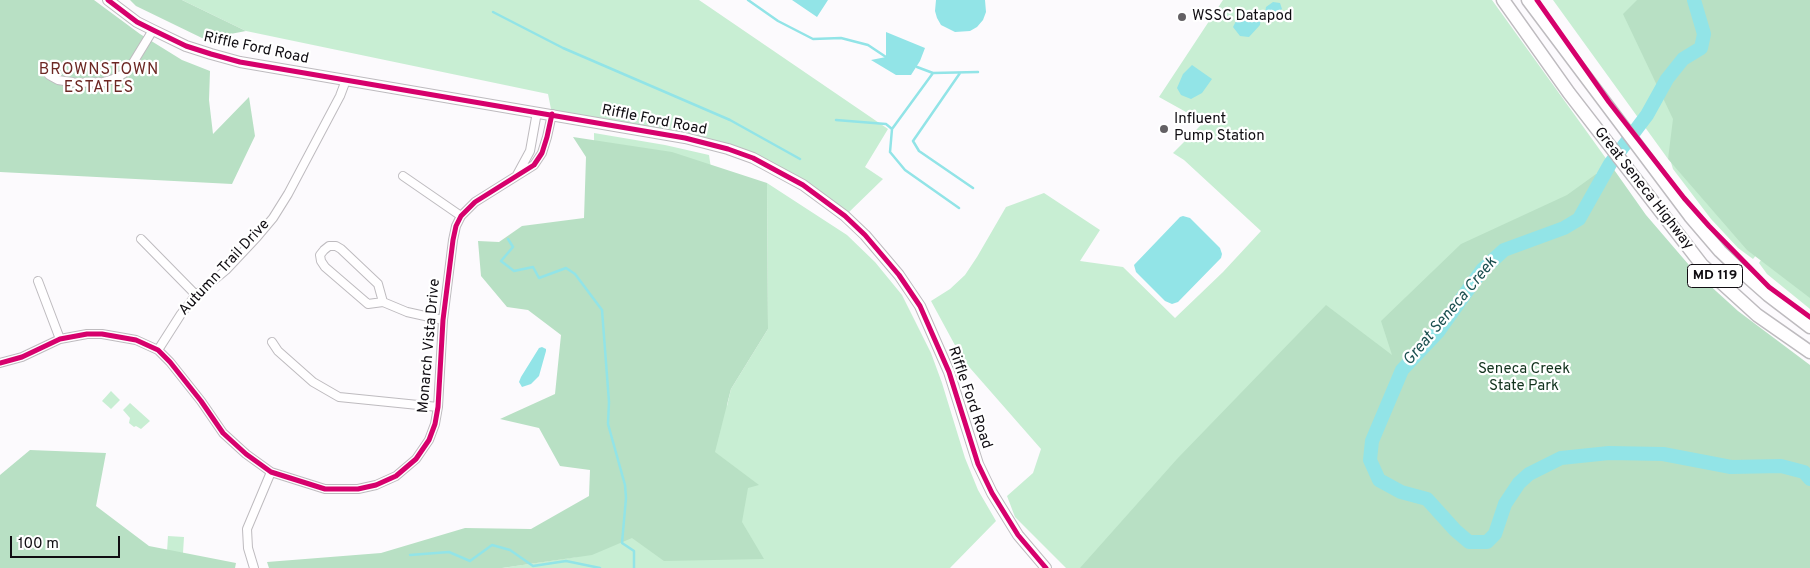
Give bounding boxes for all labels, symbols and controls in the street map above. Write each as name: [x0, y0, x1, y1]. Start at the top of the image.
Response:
place label: WSSC Datapod: [1192, 8, 1292, 26]
marker: WSSC Datapod: [1176, 11, 1188, 23]
street label: Riffle Ford Road: [202, 29, 310, 69]
district label: BROWNSTOWN ESTATES: [37, 61, 161, 99]
street label: Riffle Ford Road: [600, 102, 708, 140]
place label: Influent Pump Station: [1174, 111, 1265, 146]
marker: Influent Pump Station: [1158, 123, 1170, 135]
street label: Great Seneca Highway: [1589, 124, 1697, 254]
street label: Autumn Trail Drive: [176, 216, 274, 320]
water label: Great Seneca Creek: [1400, 254, 1502, 370]
road number: MD 119: [1688, 264, 1742, 288]
street label: Monarch Vista Drive: [415, 278, 445, 414]
street label: Riffle Ford Road: [943, 344, 995, 452]
park label: Seneca Creek State Park: [1478, 361, 1570, 396]
scale bar: [12, 526, 122, 558]
text: 100 m: [18, 535, 59, 554]

